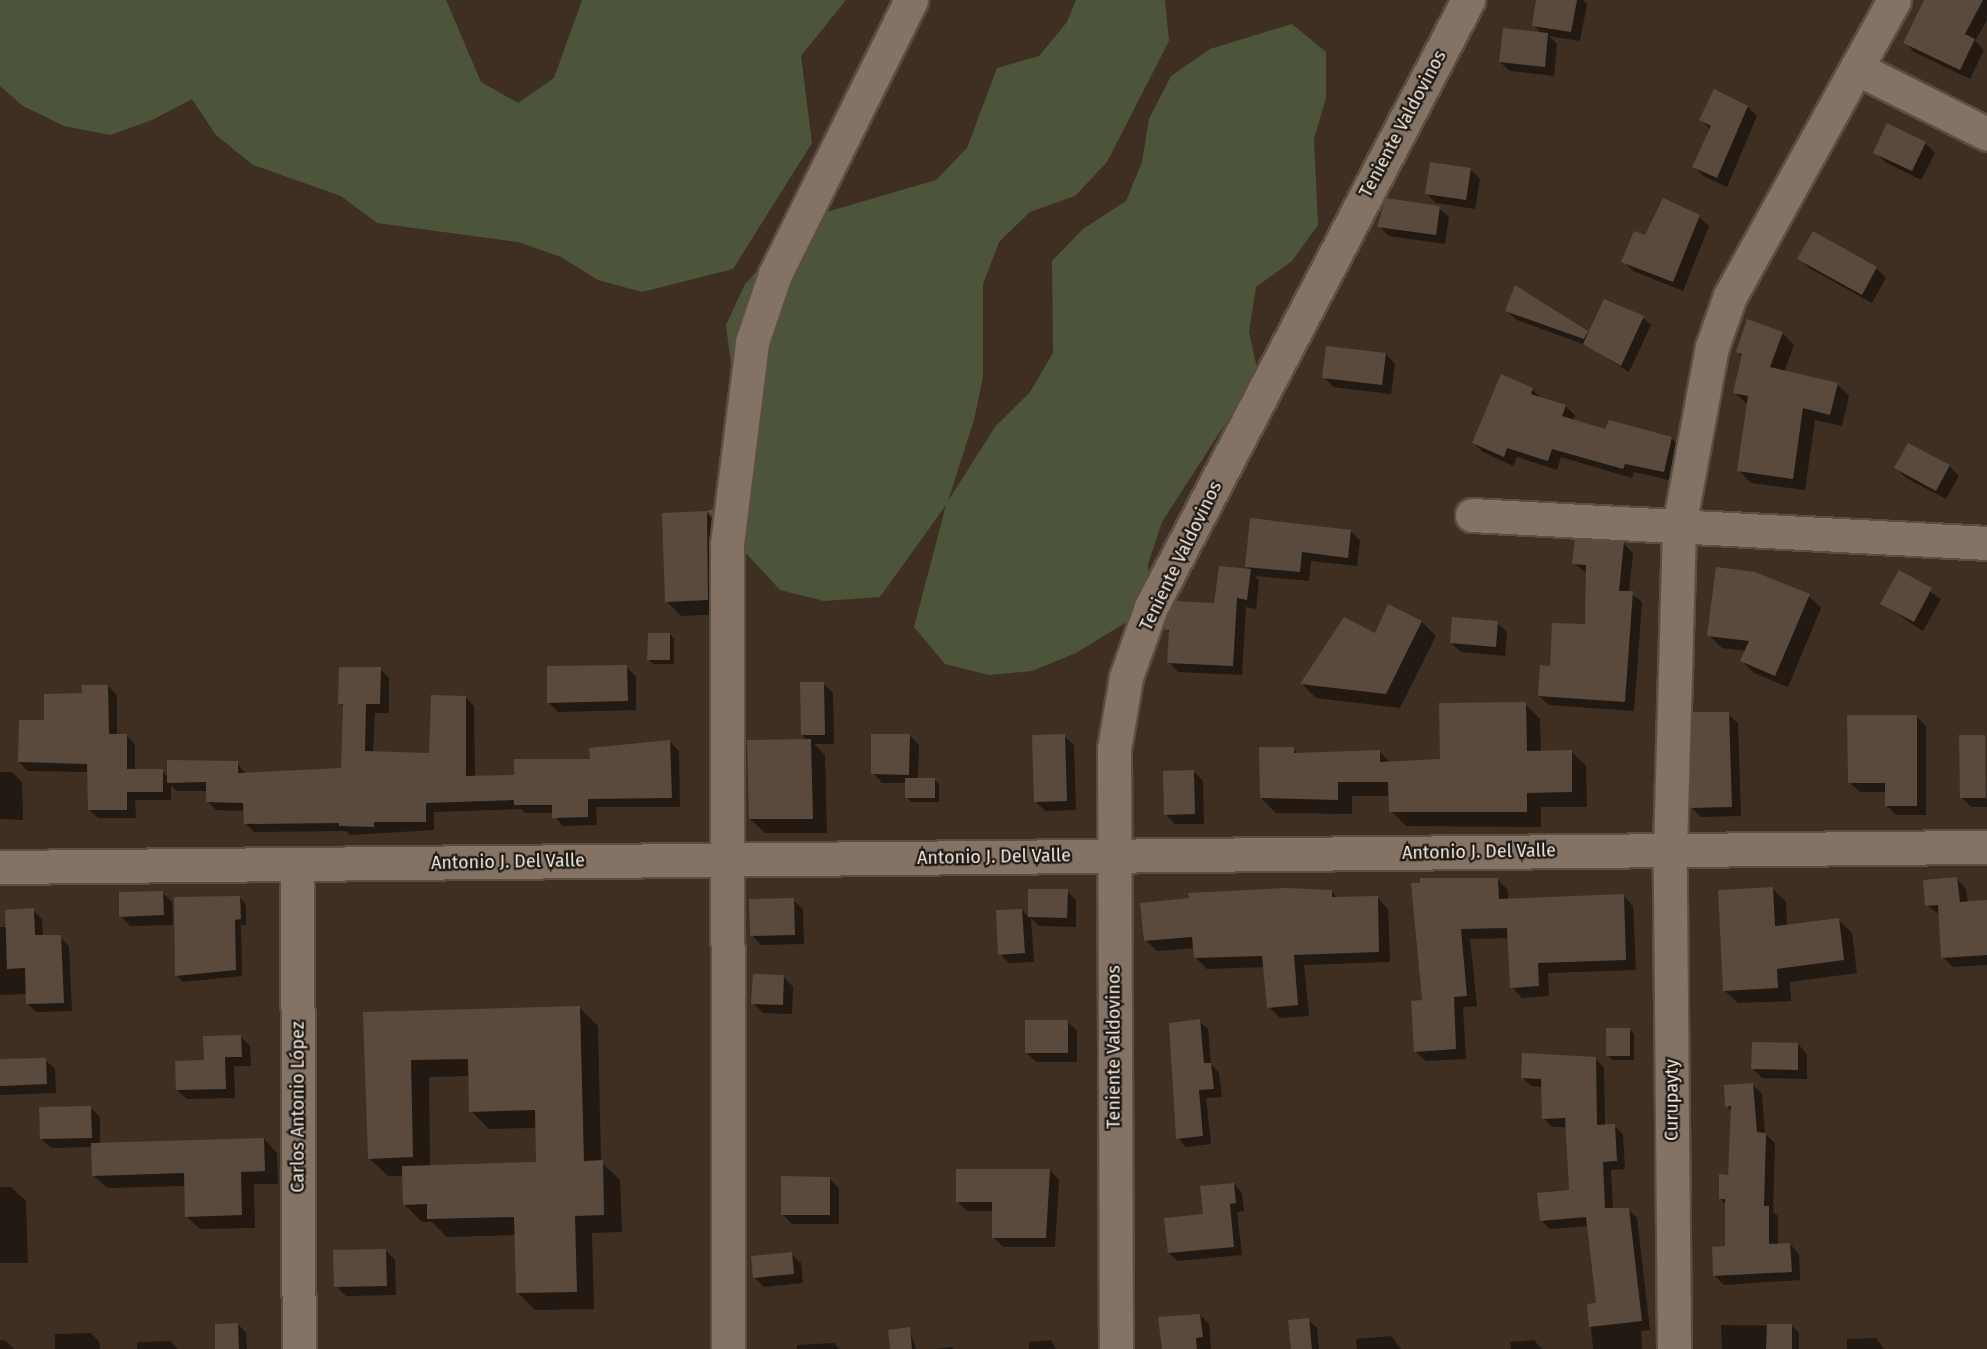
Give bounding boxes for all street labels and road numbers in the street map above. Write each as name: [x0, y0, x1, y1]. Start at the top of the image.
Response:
street label: Teniente Valdovinos: [1355, 47, 1451, 201]
street label: Teniente Valdovinos: [1135, 478, 1227, 634]
street label: Antonio J. Del Valle: [1402, 840, 1556, 864]
street label: Antonio J. Del Valle: [917, 845, 1071, 869]
street label: Antonio J. Del Valle: [431, 850, 585, 874]
street label: Teniente Valdovinos: [1103, 965, 1125, 1129]
street label: Carlos Antonio López: [287, 1021, 309, 1193]
street label: Curupayty: [1661, 1059, 1683, 1141]

